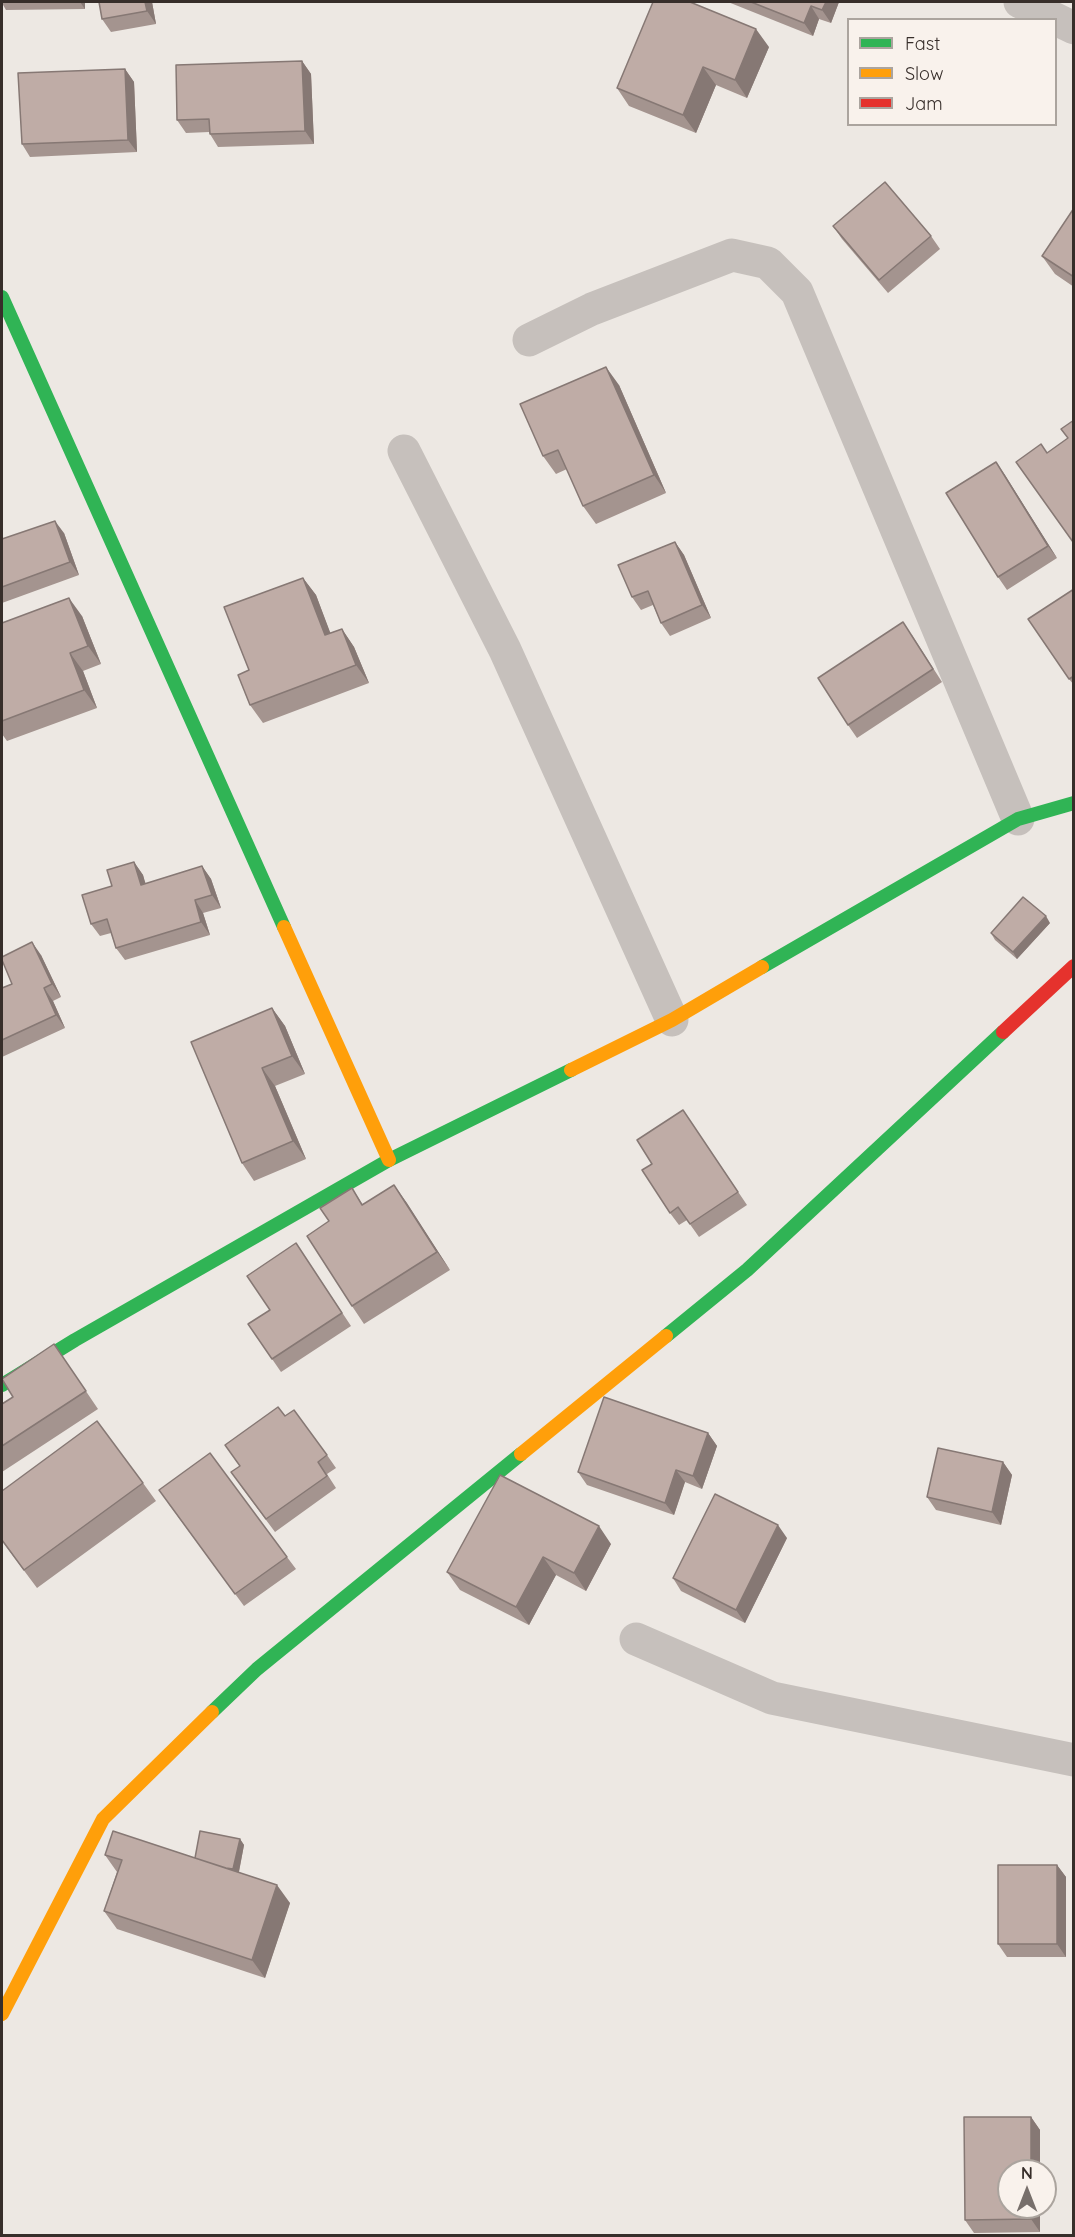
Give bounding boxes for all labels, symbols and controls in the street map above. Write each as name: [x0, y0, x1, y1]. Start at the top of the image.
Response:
legend: [847, 18, 1057, 126]
text: Fast: [905, 32, 940, 55]
text: Slow: [905, 62, 943, 85]
text: Jam: [905, 92, 943, 115]
north arrow: [997, 2159, 1057, 2219]
text: N: [1021, 2163, 1033, 2183]

